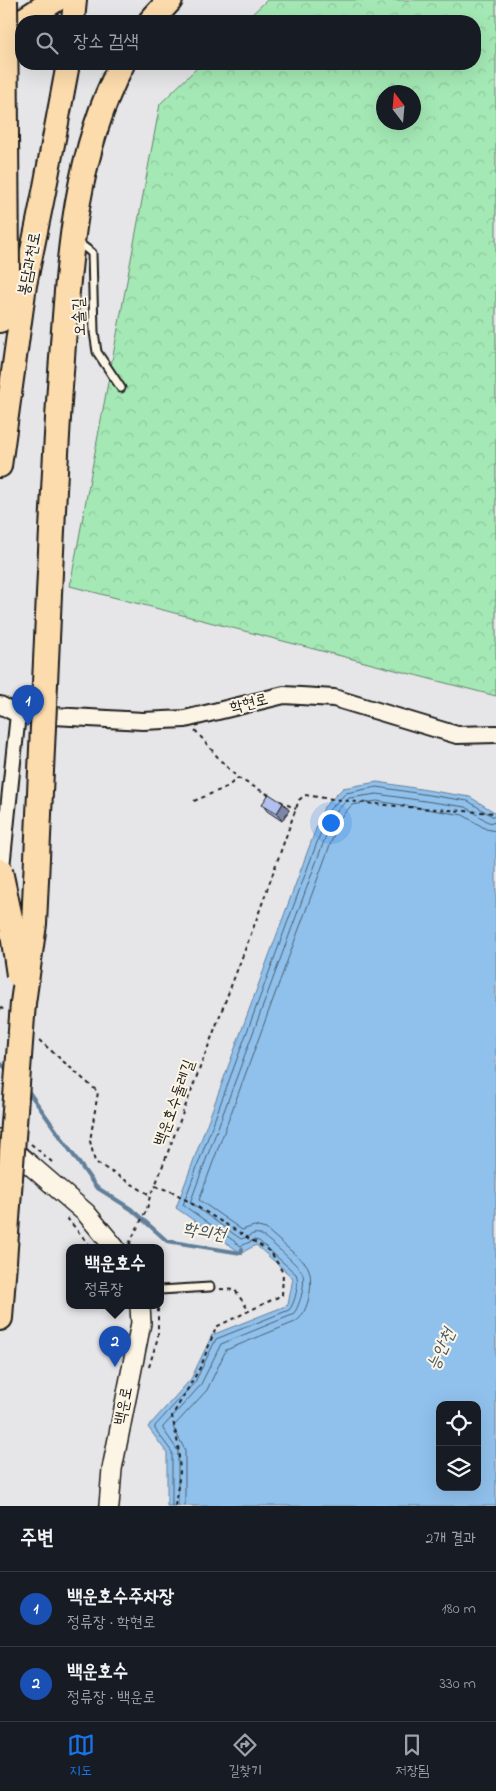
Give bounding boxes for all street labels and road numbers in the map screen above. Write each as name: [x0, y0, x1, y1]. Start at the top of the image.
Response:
street label: 봉담과천로: [12, 230, 48, 298]
street label: 오솔길: [67, 297, 93, 337]
street label: 학현로: [227, 688, 271, 720]
street label: 백운호수둘레길: [148, 1056, 202, 1149]
street label: 백운로: [109, 1385, 139, 1427]

